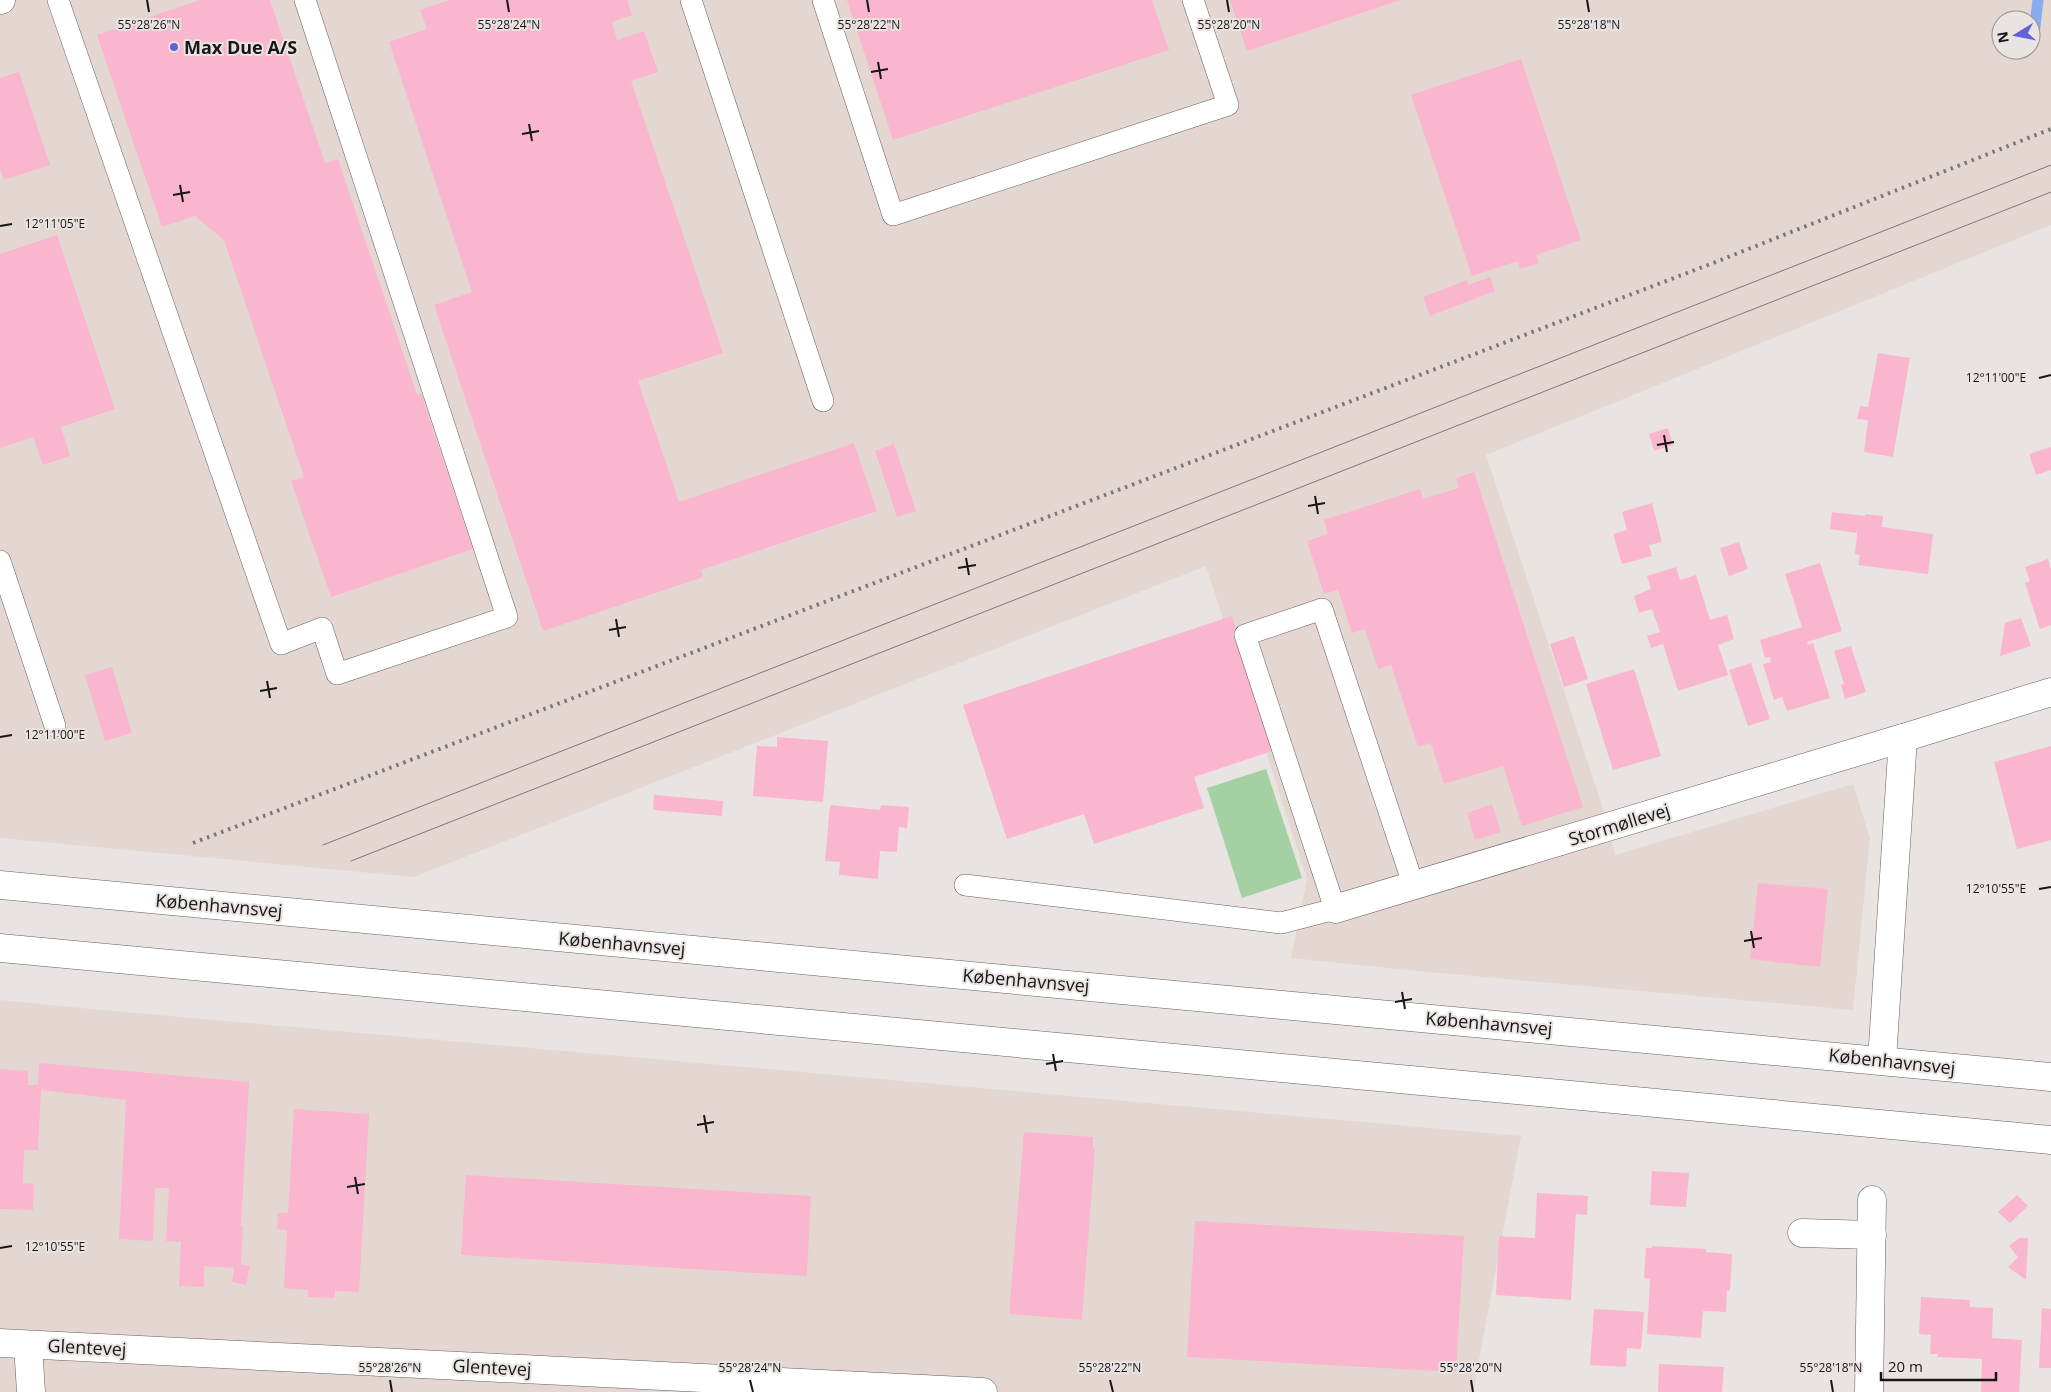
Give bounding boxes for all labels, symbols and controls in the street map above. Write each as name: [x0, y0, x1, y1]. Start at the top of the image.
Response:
north arrow: [1991, 10, 2041, 60]
text: 55°28'26"N: [118, 16, 180, 33]
text: 55°28'24"N: [478, 16, 540, 33]
text: 55°28'22"N: [838, 16, 900, 33]
text: 55°28'20"N: [1198, 16, 1260, 33]
text: 55°28'18"N: [1558, 16, 1620, 33]
text: N: [1992, 30, 2013, 45]
place label: Max Due A/S: [184, 35, 297, 59]
marker: Max Due A/S: [168, 41, 180, 53]
text: 12°11'05"E: [25, 215, 85, 232]
text: 12°11'00"E: [1966, 369, 2026, 386]
text: 12°11'00"E: [25, 726, 85, 743]
street label: Stormøllevej: [1565, 797, 1673, 851]
text: 12°10'55"E: [1966, 880, 2026, 897]
street label: Københavnsvej: [155, 887, 283, 923]
street label: Københavnsvej: [558, 925, 686, 961]
street label: Københavnsvej: [962, 962, 1090, 998]
street label: Københavnsvej: [1425, 1005, 1553, 1041]
street label: Københavnsvej: [1827, 1042, 1957, 1080]
text: 12°10'55"E: [25, 1238, 85, 1255]
street label: Glentevej: [47, 1333, 127, 1361]
scale bar: [1881, 1350, 1996, 1382]
street label: Glentevej: [452, 1353, 532, 1381]
text: 20 m: [1888, 1356, 1923, 1376]
text: 55°28'26"N: [359, 1359, 421, 1376]
text: 55°28'24"N: [719, 1359, 781, 1376]
text: 55°28'22"N: [1079, 1359, 1141, 1376]
text: 55°28'20"N: [1440, 1359, 1502, 1376]
text: 55°28'18"N: [1800, 1359, 1862, 1376]

